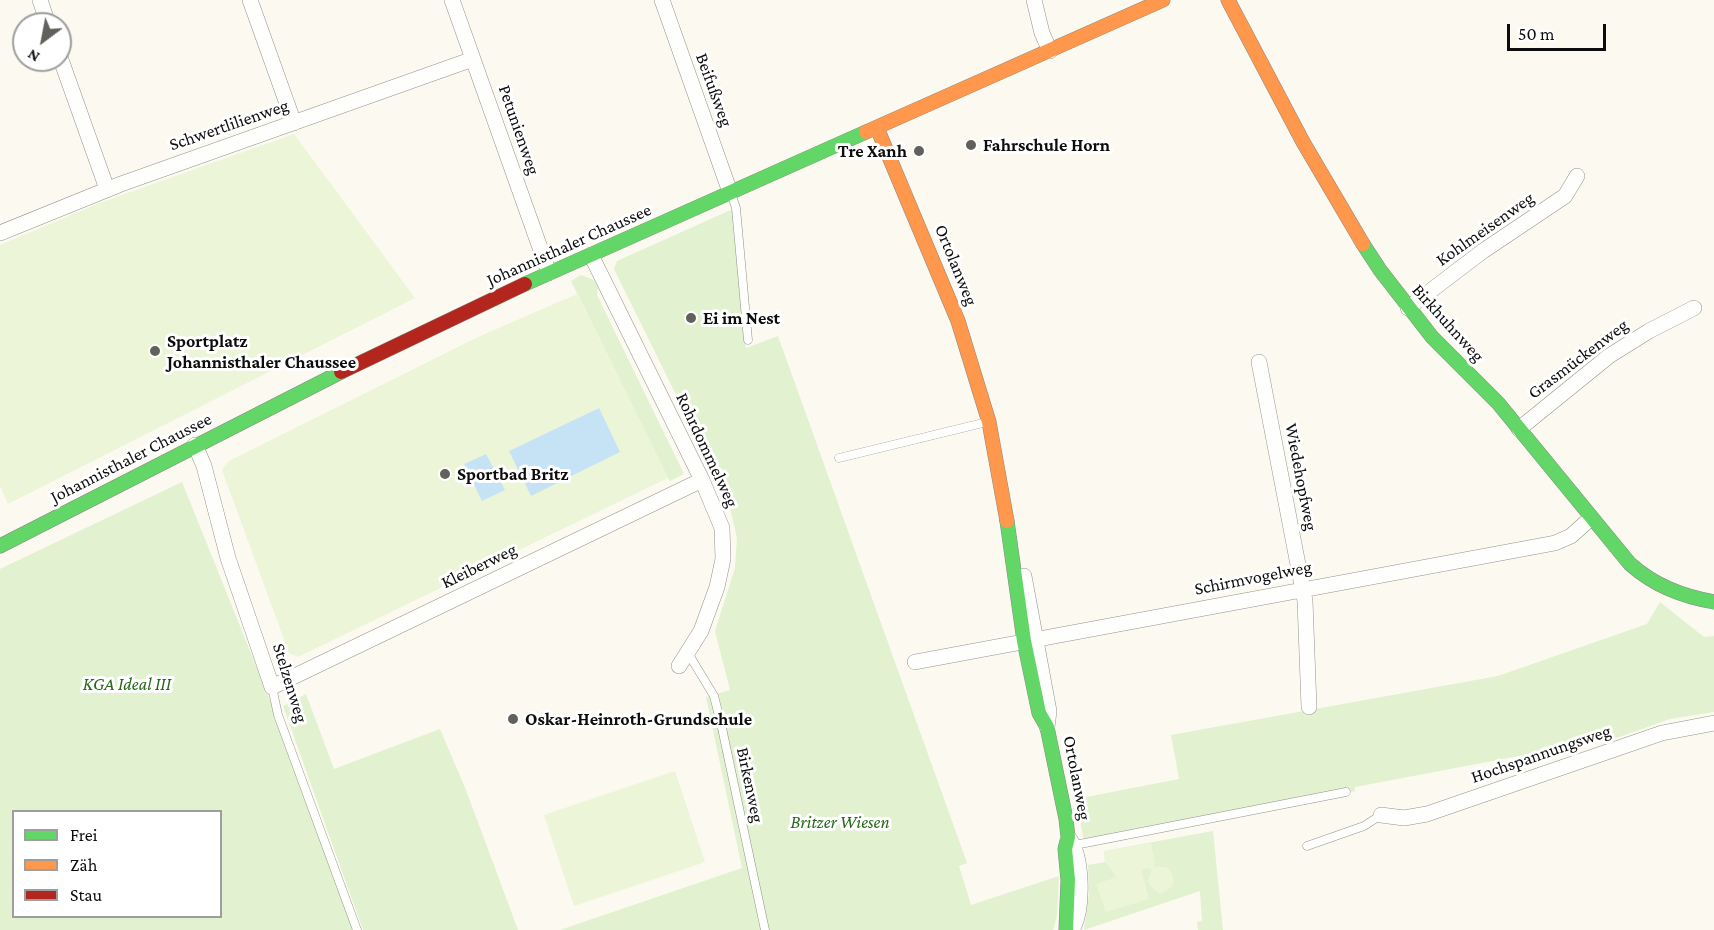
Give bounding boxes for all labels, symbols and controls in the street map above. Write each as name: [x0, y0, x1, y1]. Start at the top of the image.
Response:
north arrow: [12, 12, 72, 72]
scale bar: [1510, 12, 1609, 50]
text: 50 m: [1518, 24, 1555, 44]
text: N: [24, 46, 42, 66]
street label: Beifußweg: [691, 50, 737, 130]
street label: Petunienweg: [494, 82, 544, 178]
street label: Schwertlilienweg: [166, 94, 292, 156]
place label: Fahrschule Horn: [983, 134, 1110, 156]
marker: Fahrschule Horn: [964, 138, 978, 152]
place label: Tre Xanh: [838, 140, 907, 162]
marker: Tre Xanh: [912, 144, 926, 158]
street label: Kohlmeisenweg: [1432, 187, 1538, 271]
street label: Johannisthaler Chaussee: [483, 199, 655, 291]
street label: Ortolanweg: [930, 221, 982, 309]
street label: Birkhuhnweg: [1407, 279, 1489, 367]
place label: Ei im Nest: [703, 307, 780, 329]
marker: Ei im Nest: [684, 311, 698, 325]
street label: Grasmückenweg: [1524, 314, 1632, 404]
place label: Sportplatz Johannisthaler Chaussee: [167, 330, 356, 372]
marker: Sportplatz Johannisthaler Chaussee: [148, 344, 162, 358]
street label: Rohrdommelweg: [671, 389, 743, 511]
street label: Johannisthaler Chaussee: [47, 408, 215, 508]
street label: Wiedehopfweg: [1280, 421, 1322, 533]
place label: Sportbad Britz: [457, 463, 568, 485]
marker: Sportbad Britz: [438, 467, 452, 481]
street label: Kleiberweg: [438, 539, 520, 593]
street label: Schirmvogelweg: [1193, 556, 1313, 600]
street label: Stelzenweg: [268, 641, 312, 725]
park label: KGA Ideal III: [83, 673, 171, 695]
place label: Oskar-Heinroth-Grundschule: [525, 708, 752, 730]
marker: Oskar-Heinroth-Grundschule: [506, 712, 520, 726]
street label: Hochspannungsweg: [1468, 720, 1614, 788]
street label: Ortolanweg: [1058, 734, 1096, 822]
street label: Birkenweg: [731, 745, 769, 825]
legend: [12, 810, 222, 918]
park label: Britzer Wiesen: [790, 811, 890, 833]
text: Frei: [70, 825, 97, 845]
text: Zäh: [70, 855, 97, 875]
text: Stau: [70, 885, 102, 905]

